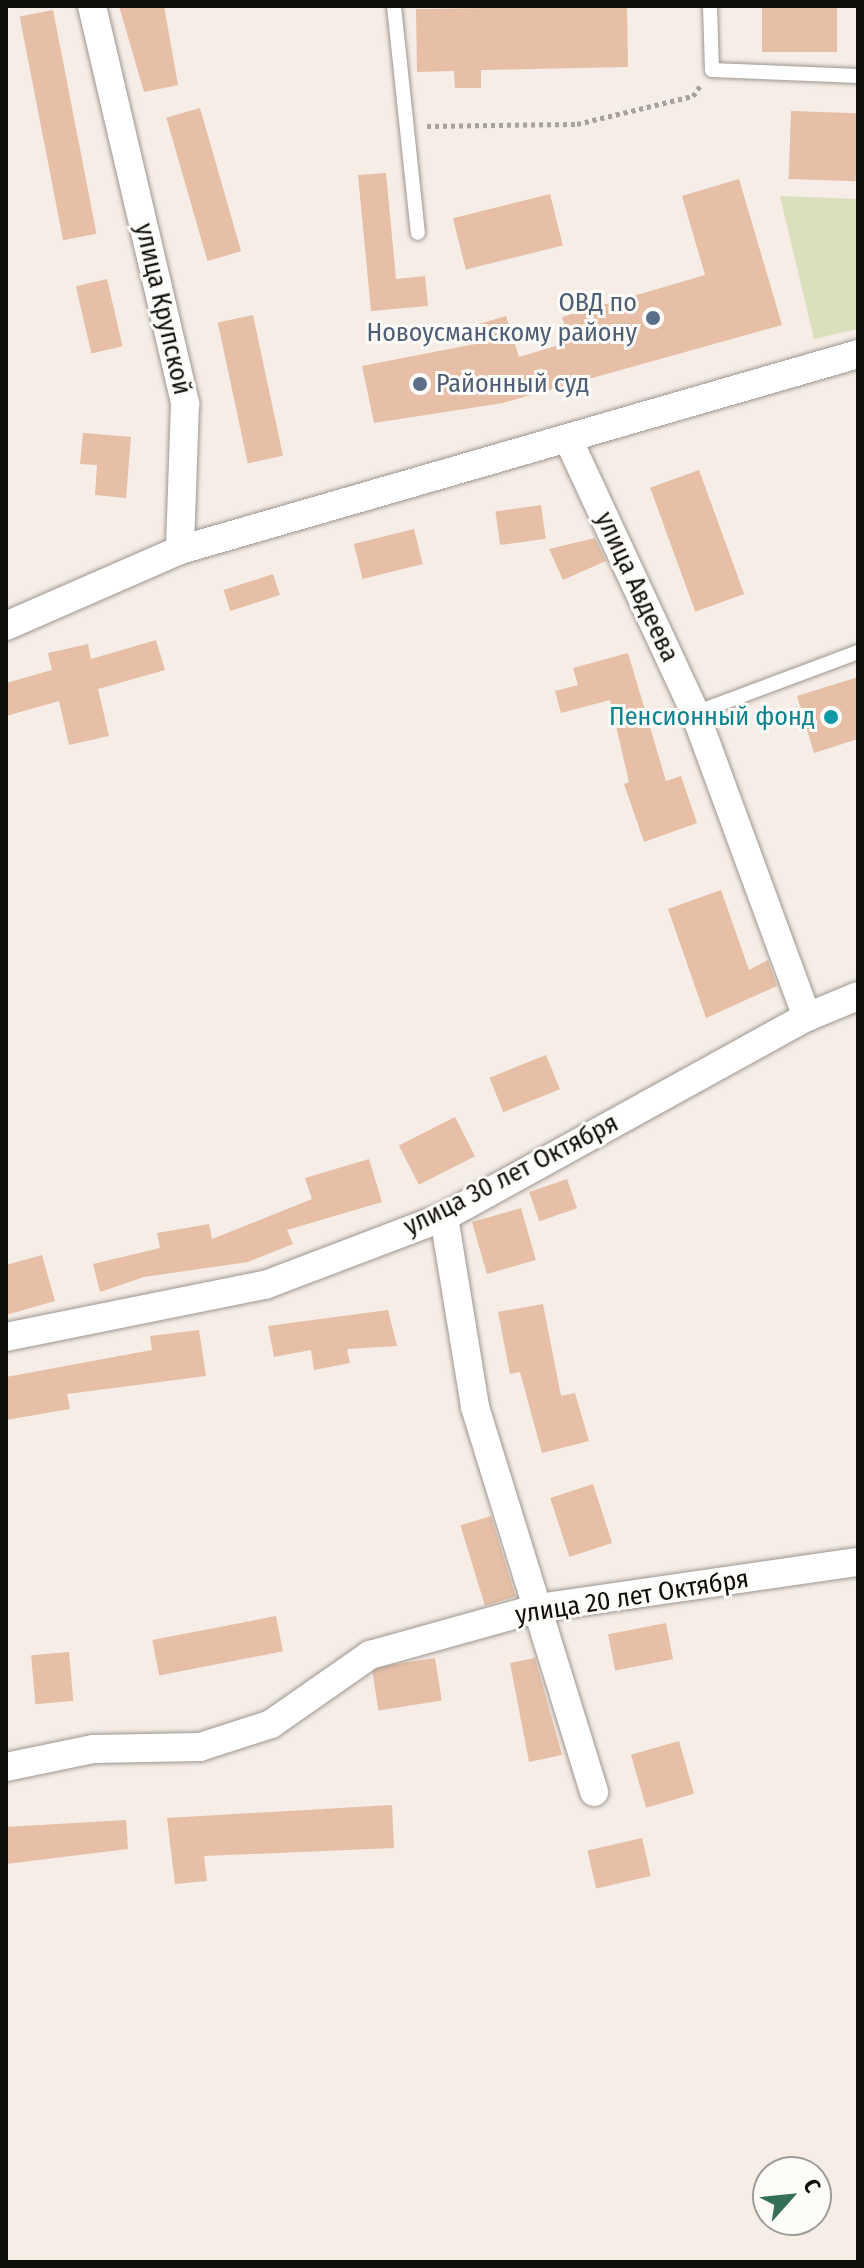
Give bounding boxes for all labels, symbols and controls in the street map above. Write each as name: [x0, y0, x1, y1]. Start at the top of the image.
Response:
street label: улица Крупской: [128, 220, 198, 398]
place label: ОВД по Новоусманскому району: [366, 287, 637, 348]
marker: ОВД по Новоусманскому району: [644, 309, 662, 327]
place label: Районный суд: [436, 368, 589, 400]
marker: Районный суд: [411, 375, 429, 393]
street label: улица Авдеева: [589, 507, 685, 667]
place label: Пенсионный фонд: [609, 701, 815, 733]
marker: Пенсионный фонд: [822, 708, 840, 726]
street label: улица 30 лет Октября: [399, 1107, 623, 1243]
street label: улица 20 лет Октября: [513, 1563, 751, 1631]
north arrow: [752, 2156, 832, 2236]
text: С: [797, 2175, 827, 2197]

